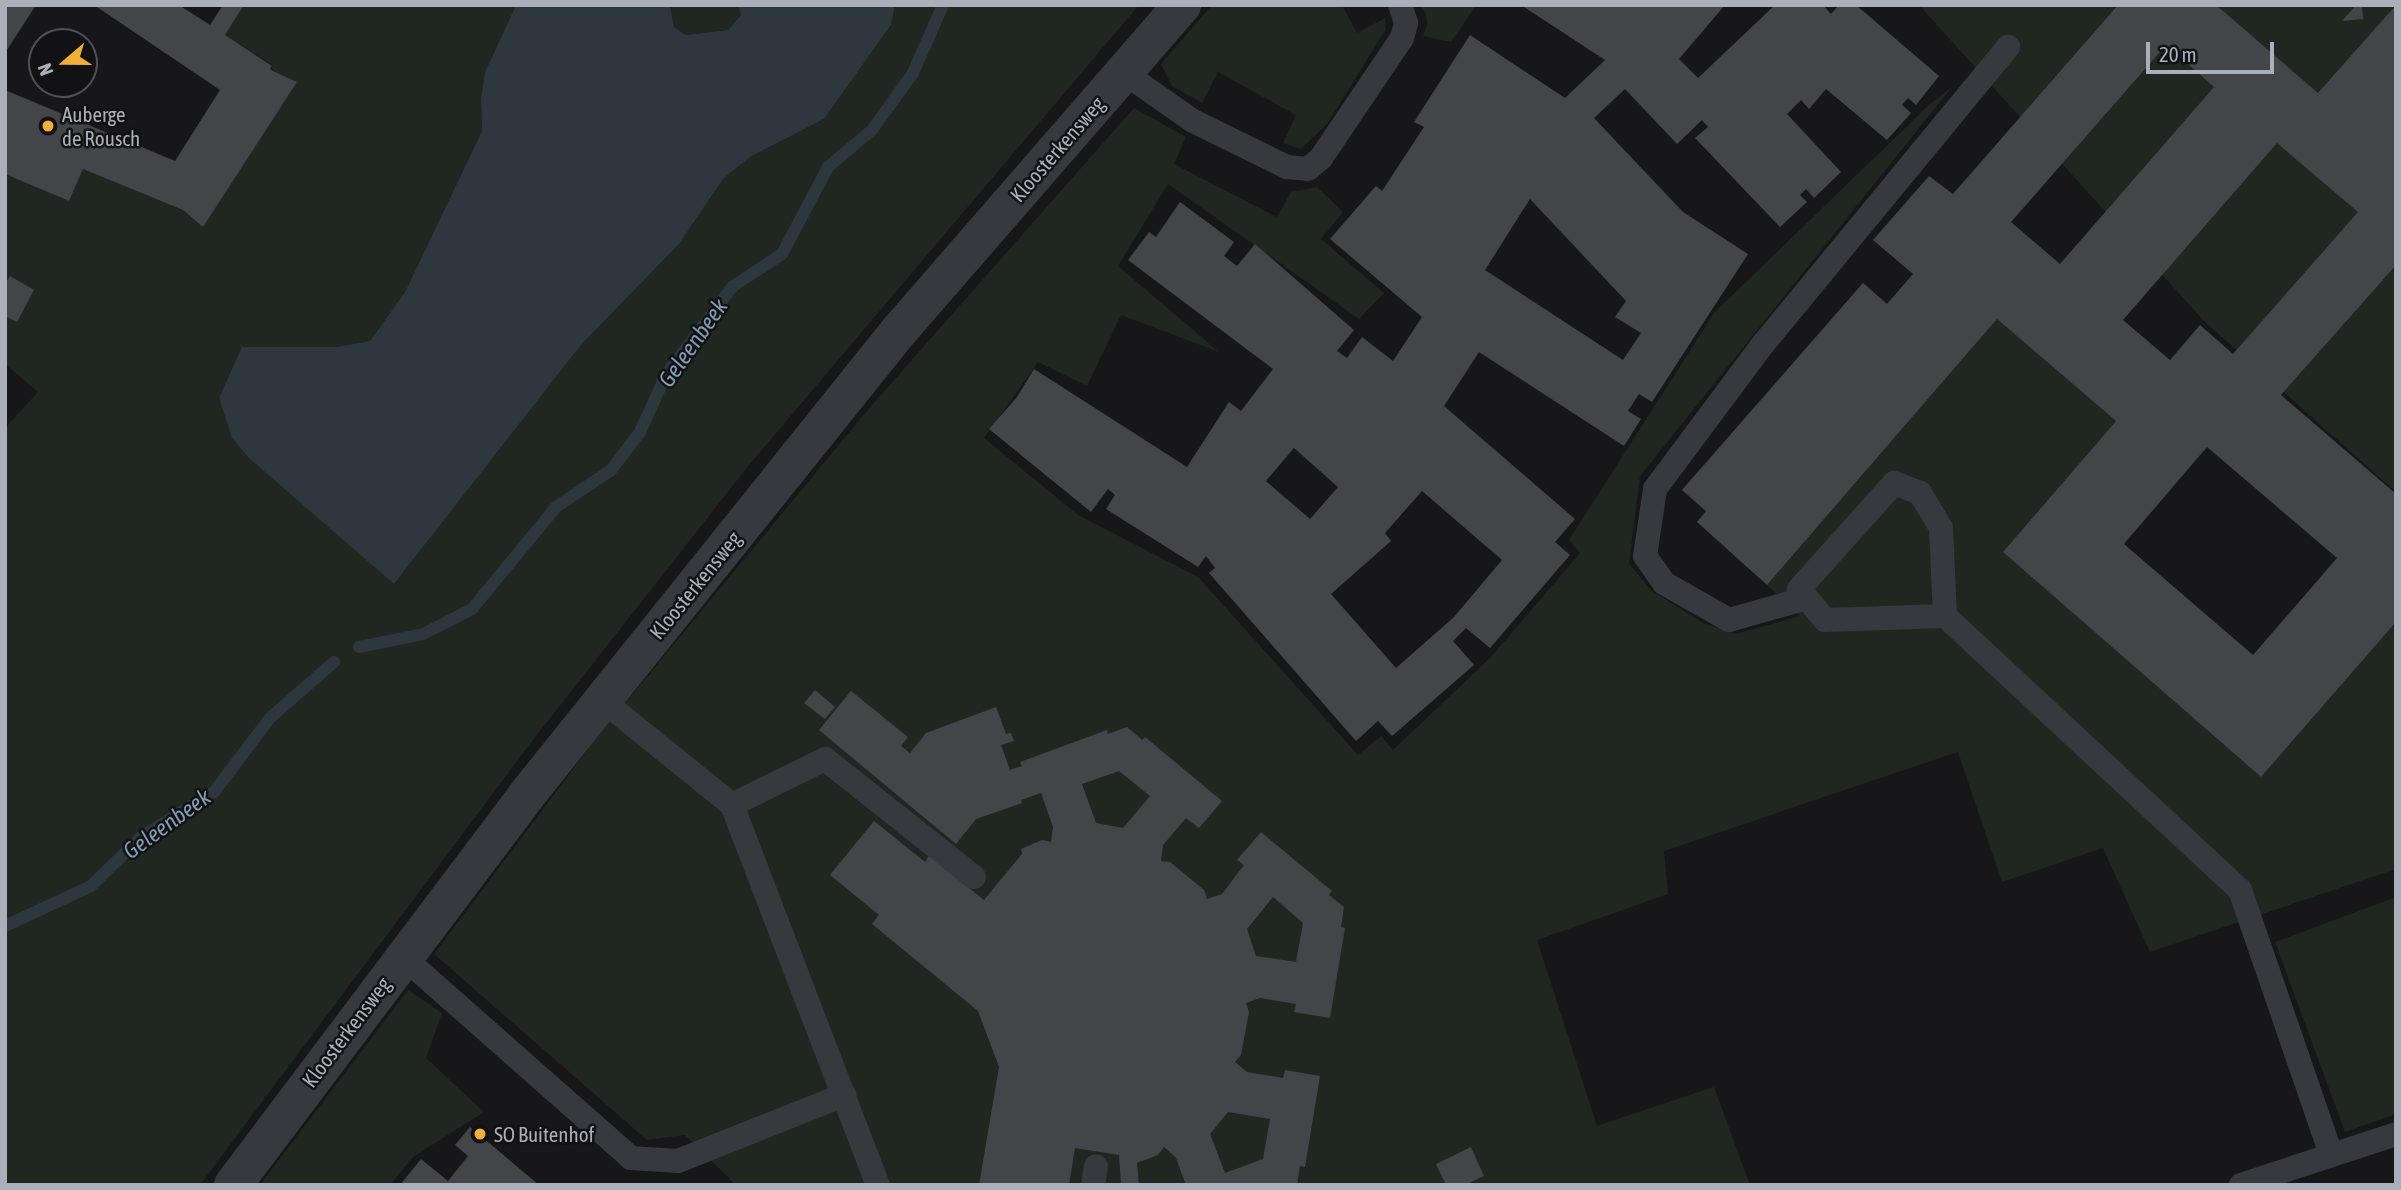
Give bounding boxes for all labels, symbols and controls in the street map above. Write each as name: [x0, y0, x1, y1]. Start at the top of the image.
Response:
north arrow: [28, 28, 98, 98]
scale bar: [2149, 28, 2277, 72]
text: 20 m: [2159, 42, 2197, 66]
text: N: [33, 60, 57, 79]
street label: Kloosterkensweg: [1004, 91, 1110, 207]
place label: Auberge de Rousch: [62, 101, 140, 151]
marker: Auberge de Rousch: [40, 118, 56, 134]
water label: Geleenbeek: [653, 294, 733, 392]
street label: Kloosterkensweg: [644, 526, 746, 644]
water label: Geleenbeek: [118, 783, 216, 865]
street label: Kloosterkensweg: [296, 972, 396, 1092]
place label: SO Buitenhof: [494, 1121, 594, 1147]
marker: SO Buitenhof: [472, 1126, 488, 1142]

